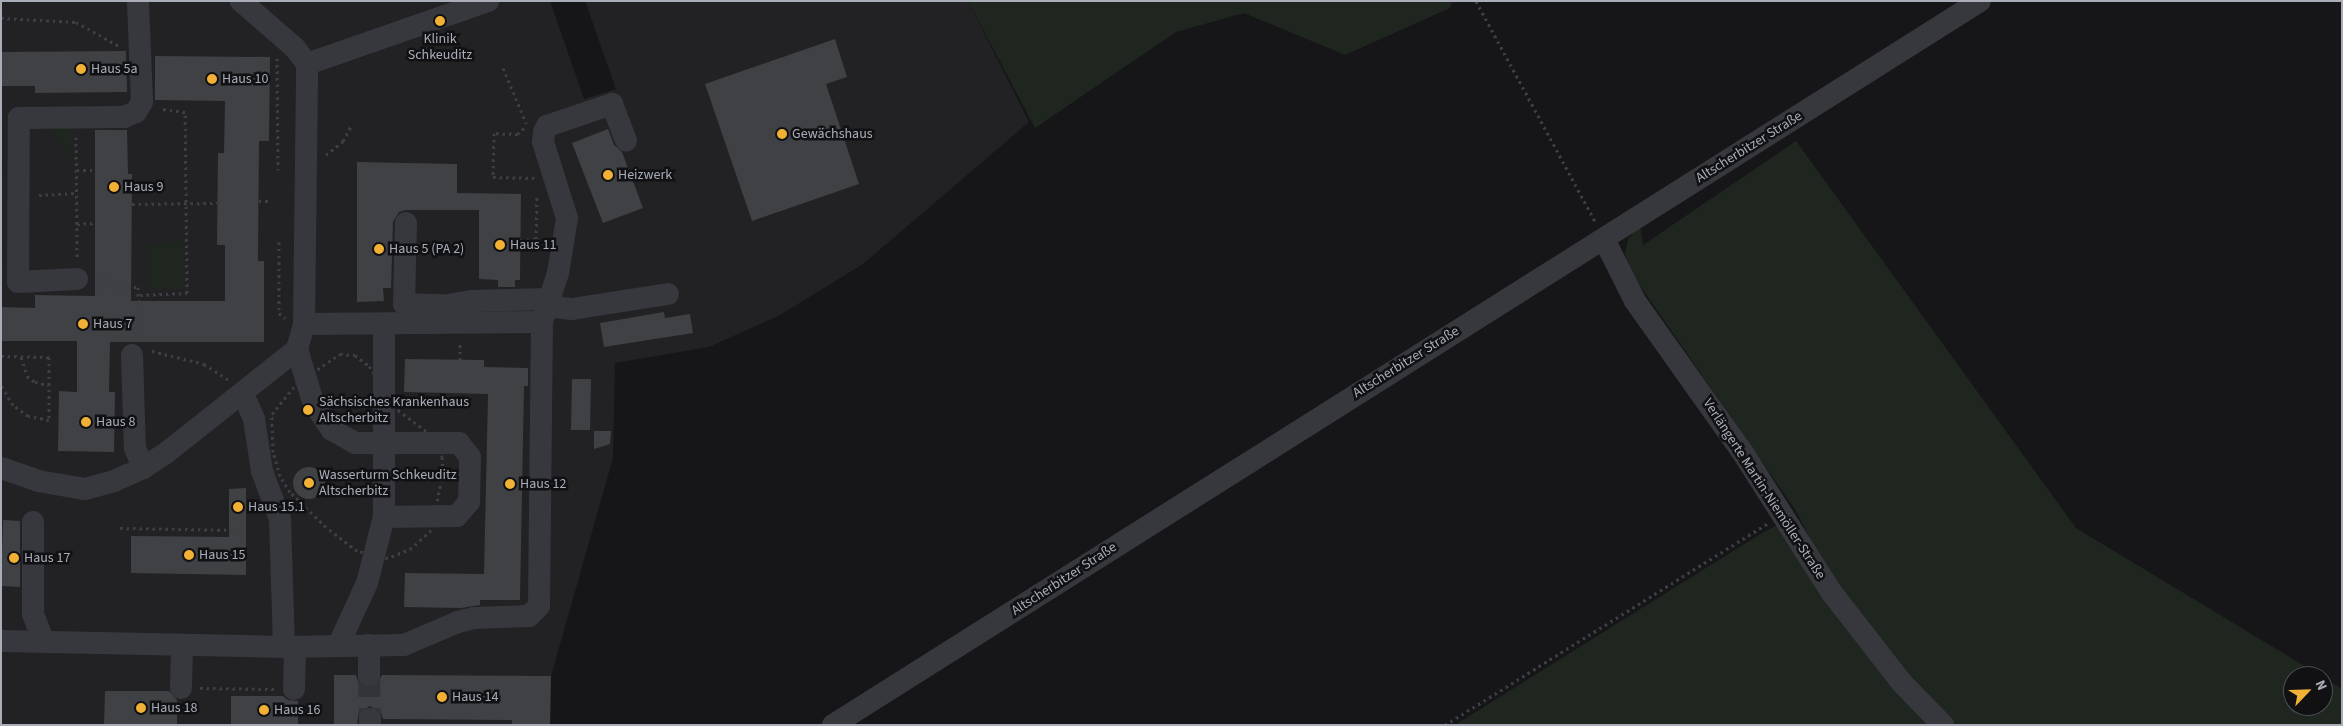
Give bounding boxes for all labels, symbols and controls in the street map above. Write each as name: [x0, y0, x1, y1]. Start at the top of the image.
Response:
marker: Klinik Schkeuditz: [433, 14, 447, 28]
place label: Klinik Schkeuditz: [408, 31, 472, 64]
place label: Haus 5a: [91, 61, 137, 77]
marker: Haus 5a: [75, 63, 87, 75]
place label: Haus 10: [222, 71, 268, 87]
marker: Haus 10: [206, 73, 218, 85]
street label: Altscherbitzer Straße: [1693, 107, 1805, 187]
place label: Gewächshaus: [792, 126, 873, 142]
marker: Gewächshaus: [776, 128, 788, 140]
place label: Heizwerk: [618, 167, 672, 183]
marker: Heizwerk: [602, 169, 614, 181]
place label: Haus 9: [124, 179, 163, 195]
marker: Haus 9: [108, 181, 120, 193]
place label: Haus 11: [510, 237, 556, 253]
marker: Haus 11: [494, 239, 506, 251]
place label: Haus 5 (PA 2): [389, 241, 464, 257]
marker: Haus 5 (PA 2): [373, 243, 385, 255]
place label: Haus 7: [93, 316, 132, 332]
marker: Haus 7: [77, 318, 89, 330]
street label: Altscherbitzer Straße: [1350, 322, 1462, 402]
place label: Sächsisches Krankenhaus Altscherbitz: [319, 394, 469, 427]
street label: Verlängerte Martin-Niemöller-Straße: [1699, 395, 1829, 583]
marker: Sächsisches Krankenhaus Altscherbitz: [301, 403, 315, 417]
place label: Haus 8: [96, 414, 135, 430]
marker: Haus 8: [80, 416, 92, 428]
place label: Wasserturm Schkeuditz Altscherbitz: [319, 467, 457, 500]
place label: Haus 12: [520, 476, 566, 492]
marker: Wasserturm Schkeuditz Altscherbitz: [303, 477, 315, 489]
marker: Haus 12: [504, 478, 516, 490]
place label: Haus 15.1: [248, 499, 305, 515]
marker: Haus 15.1: [232, 501, 244, 513]
street label: Altscherbitzer Straße: [1008, 539, 1120, 619]
place label: Haus 15: [199, 547, 245, 563]
marker: Haus 15: [183, 549, 195, 561]
place label: Haus 17: [24, 550, 70, 566]
marker: Haus 17: [8, 552, 20, 564]
north arrow: [2283, 666, 2333, 716]
text: N: [2310, 677, 2332, 694]
place label: Haus 14: [452, 689, 498, 705]
marker: Haus 14: [436, 691, 448, 703]
place label: Haus 18: [151, 700, 197, 716]
marker: Haus 18: [135, 702, 147, 714]
place label: Haus 16: [274, 702, 320, 718]
marker: Haus 16: [258, 704, 270, 716]

